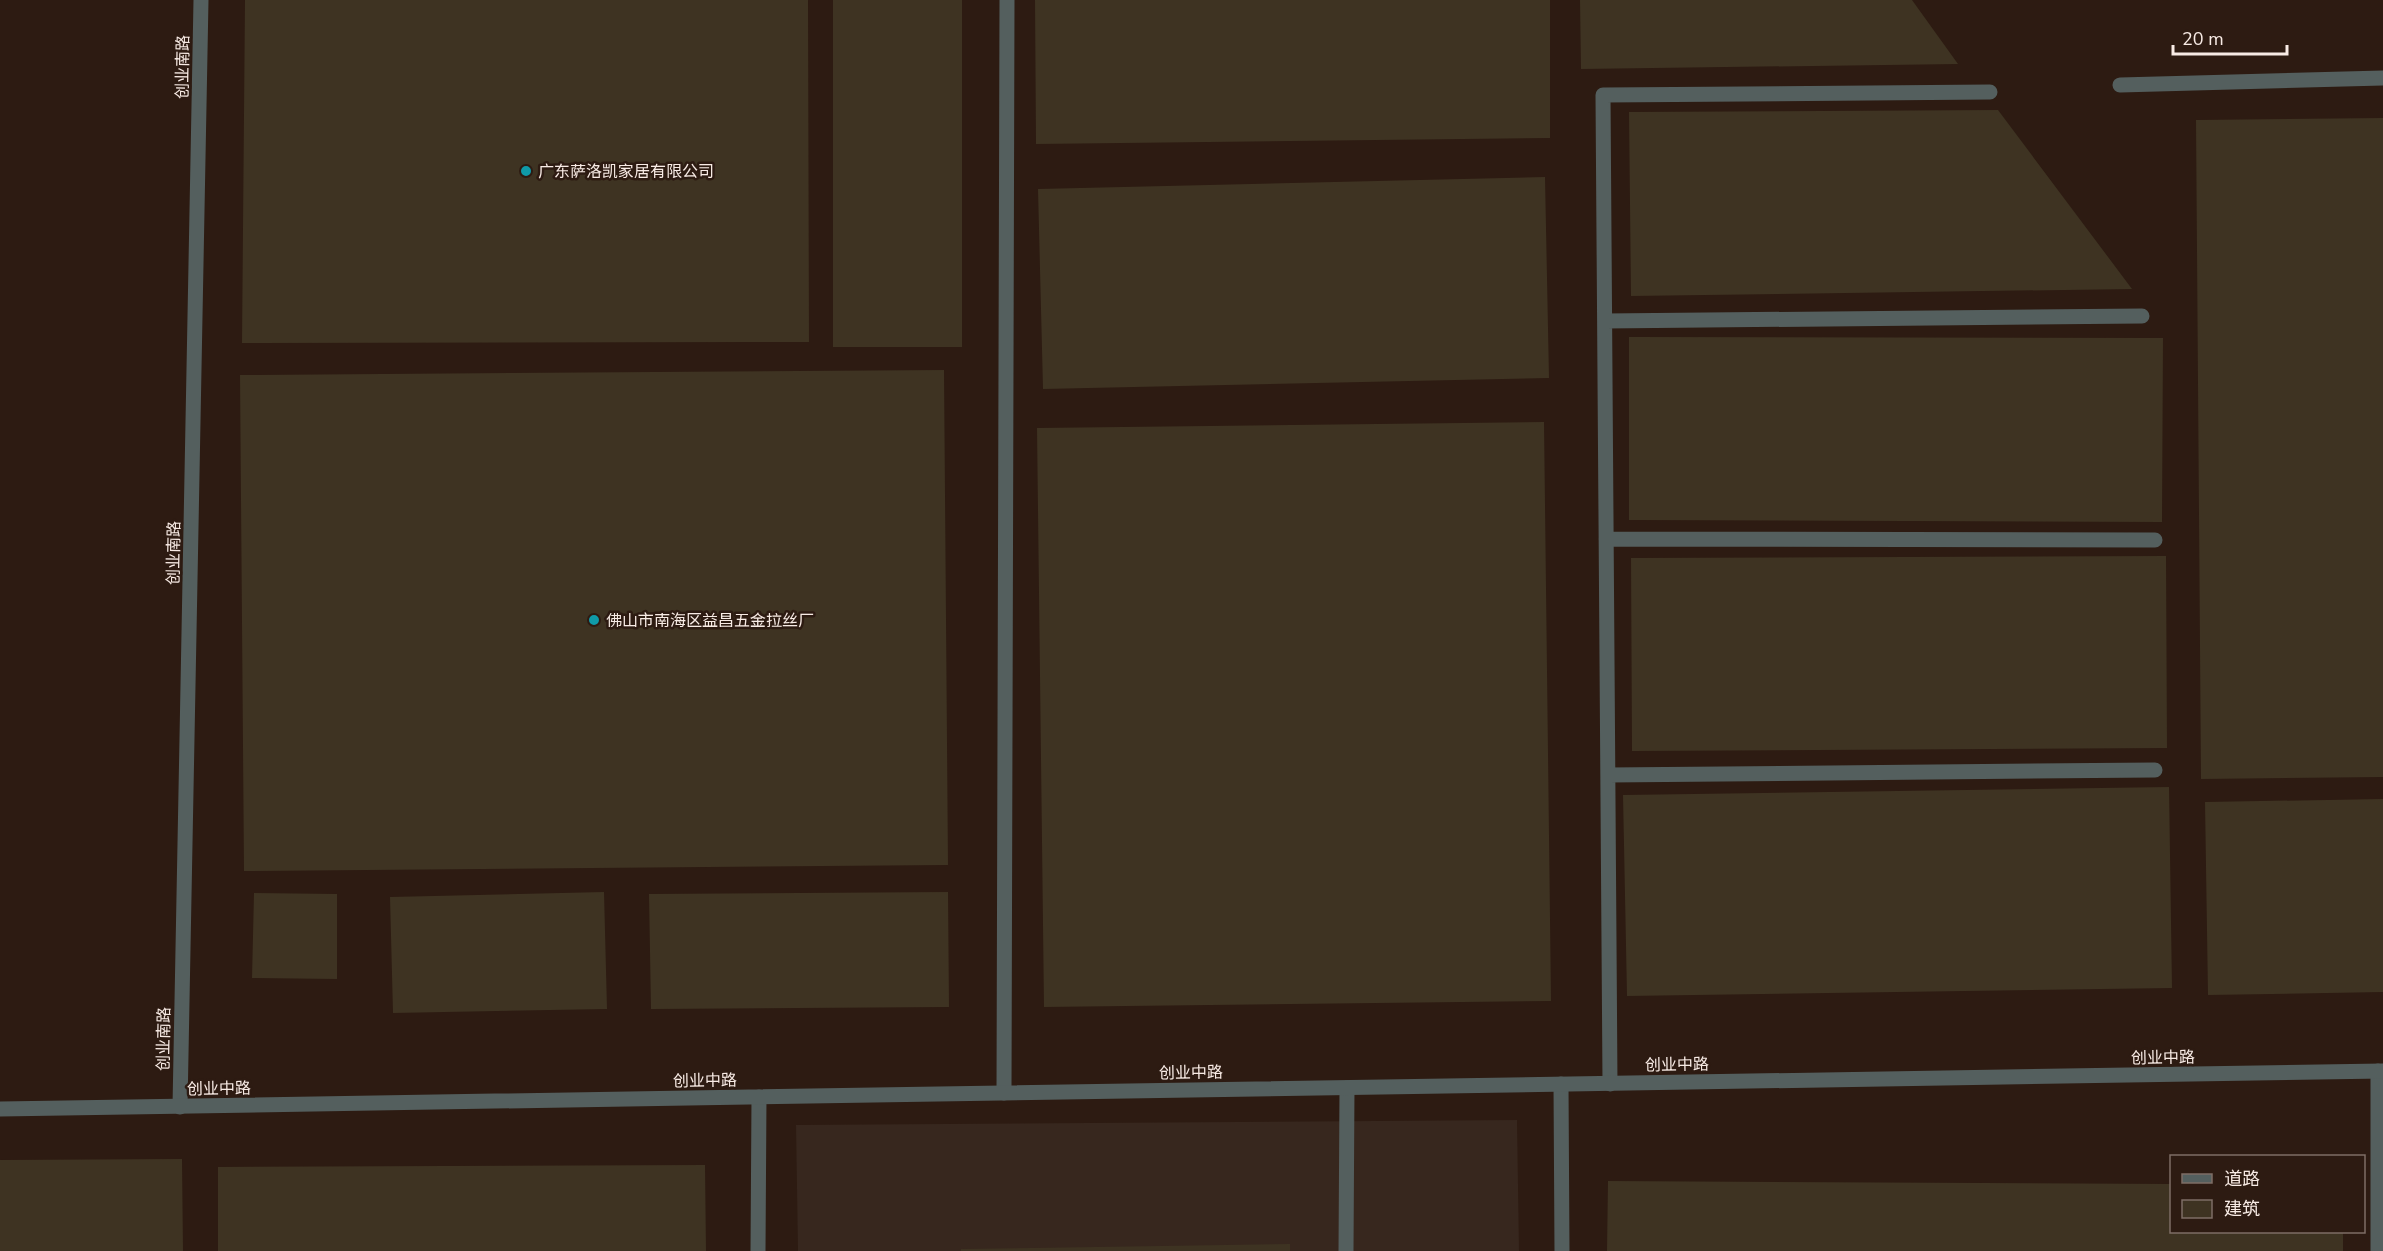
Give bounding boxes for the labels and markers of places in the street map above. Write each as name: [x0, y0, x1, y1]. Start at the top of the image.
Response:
place label: 广东萨洛凯家居有限公司: [538, 161, 714, 183]
marker: 广东萨洛凯家居有限公司: [519, 164, 533, 178]
place label: 佛山市南海区益昌五金拉丝厂: [606, 610, 814, 632]
marker: 佛山市南海区益昌五金拉丝厂: [587, 613, 601, 627]

